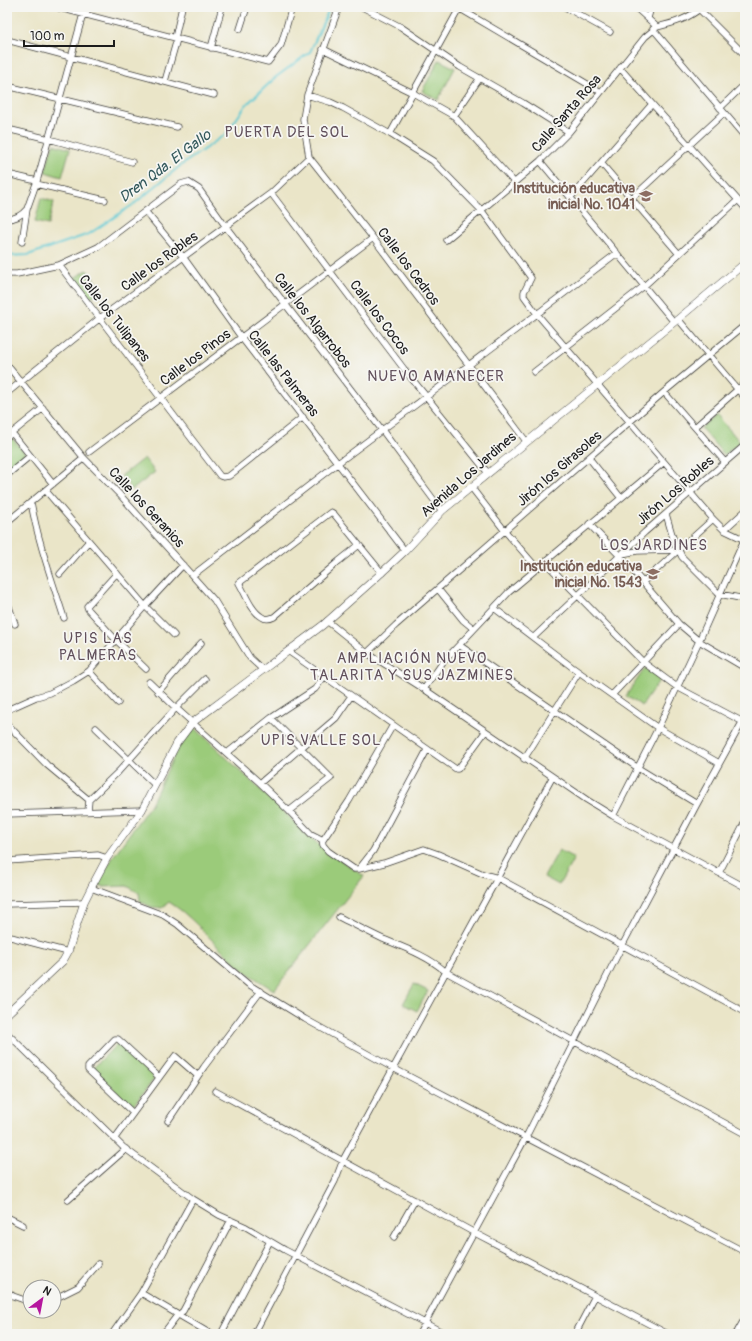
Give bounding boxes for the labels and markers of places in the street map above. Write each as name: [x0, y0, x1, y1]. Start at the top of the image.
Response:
place label: Institución educativa inicial No. 1041: [513, 180, 635, 213]
school or university icon: Institución educativa inicial No. 1041: [638, 188, 654, 204]
place label: Institución educativa inicial No. 1543: [520, 558, 642, 591]
school or university icon: Institución educativa inicial No. 1543: [645, 566, 661, 582]

